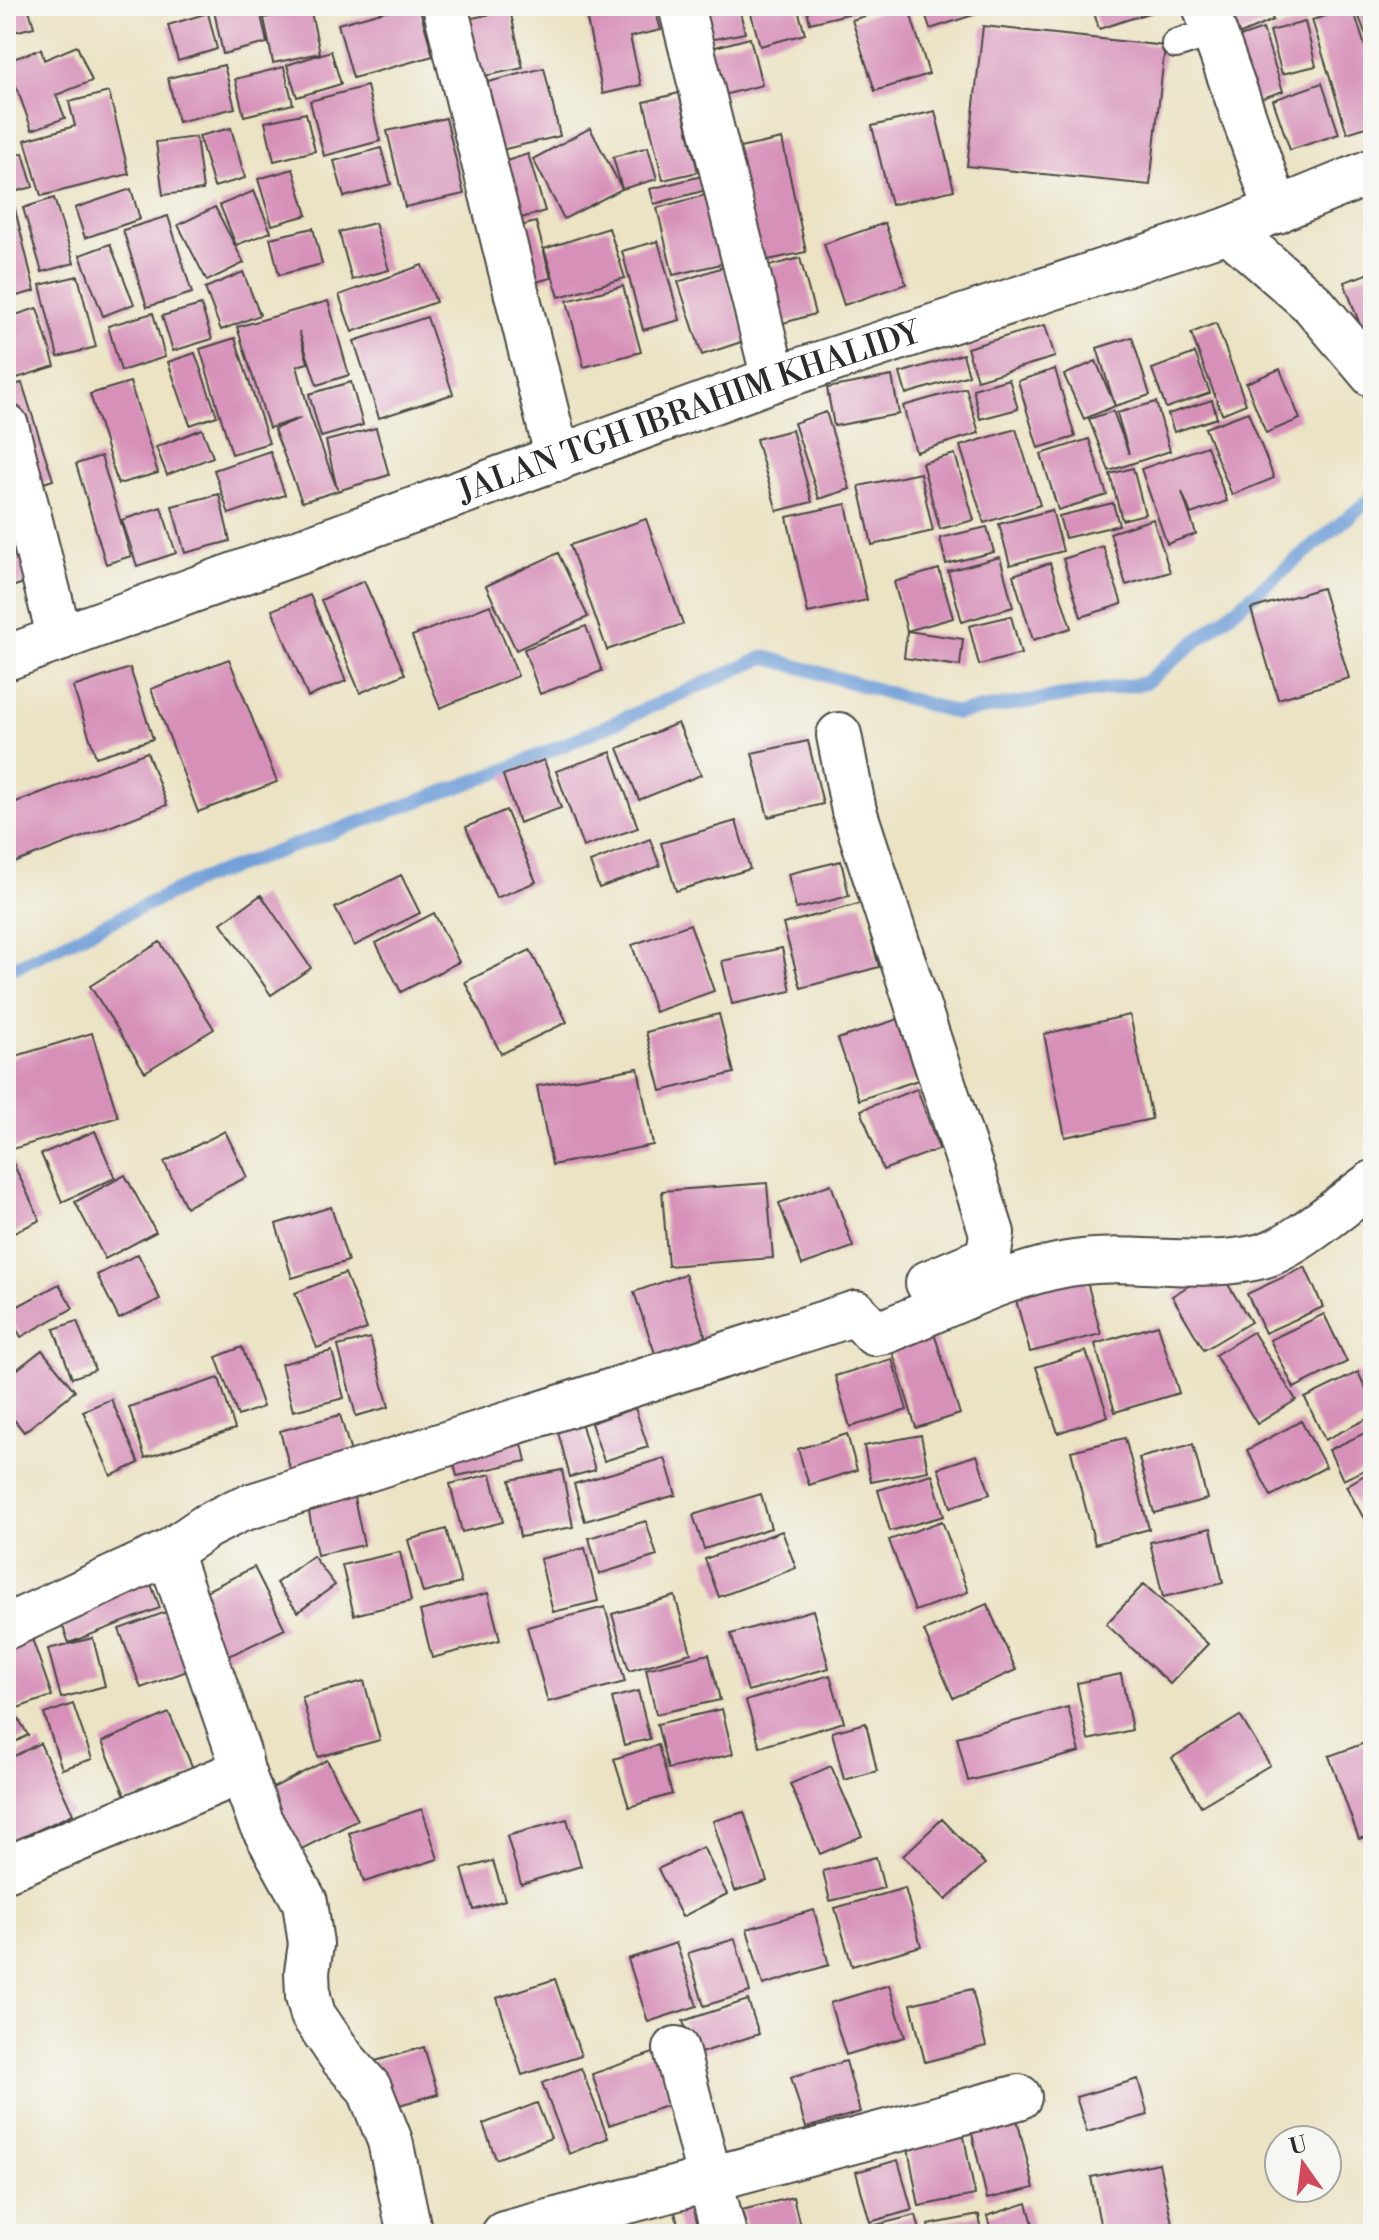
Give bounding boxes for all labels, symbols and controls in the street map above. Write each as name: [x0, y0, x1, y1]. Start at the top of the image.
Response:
street label: JALAN TGH IBRAHIM KHALIDY: [451, 312, 927, 512]
north arrow: [1263, 2124, 1343, 2204]
text: U: [1287, 2131, 1310, 2161]

